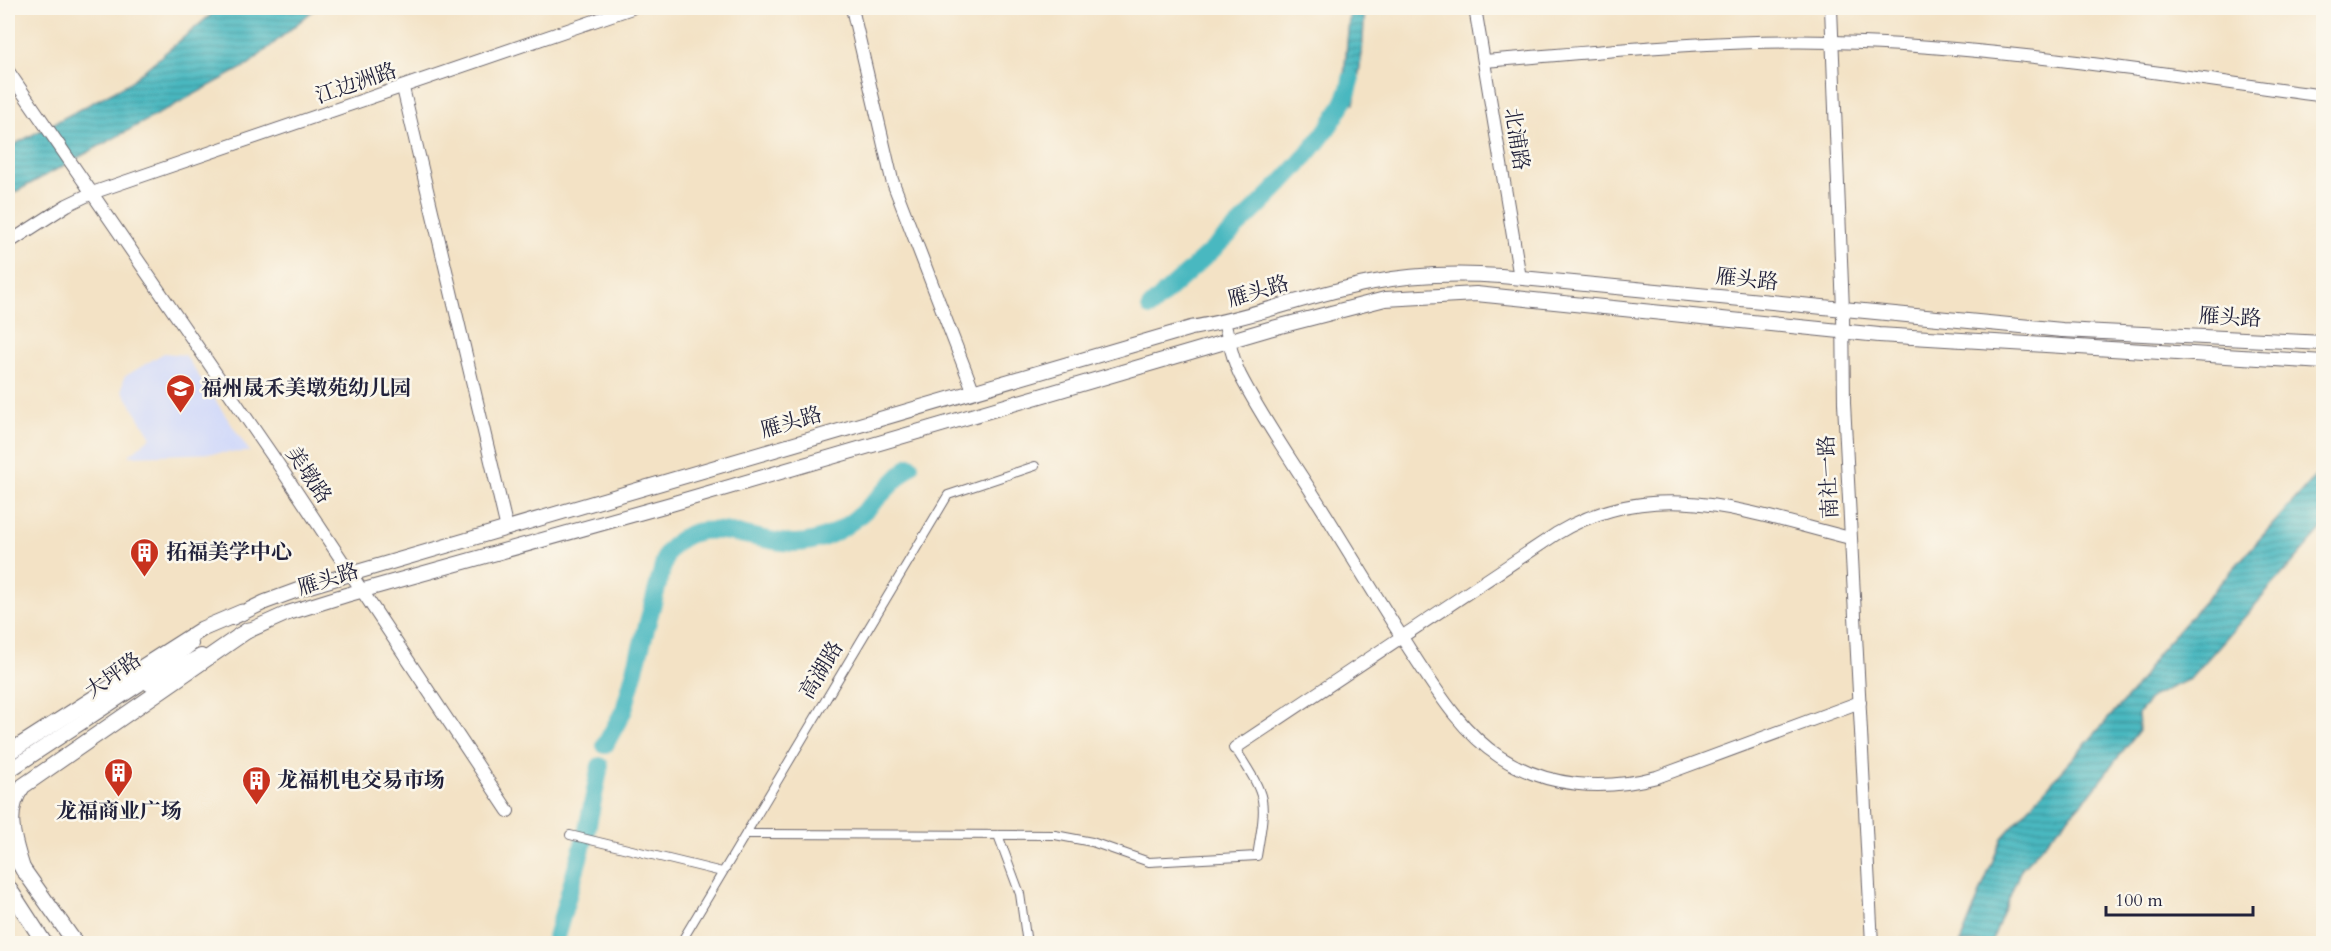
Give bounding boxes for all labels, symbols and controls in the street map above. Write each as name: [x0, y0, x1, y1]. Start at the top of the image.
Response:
street label: 江边洲路: [312, 56, 401, 111]
street label: 北浦路: [1497, 106, 1536, 172]
street label: 雁头路: [1714, 262, 1780, 297]
street label: 雁头路: [1224, 269, 1292, 314]
street label: 雁头路: [2198, 301, 2262, 334]
school or university icon: 福州晟禾美墩苑幼儿园: [164, 372, 196, 414]
place label: 福州晟禾美墩苑幼儿园: [201, 374, 411, 403]
street label: 雁头路: [757, 400, 825, 445]
street label: 南社一路: [1812, 434, 1845, 520]
street label: 美墩路: [279, 441, 338, 510]
building icon: 拓福美学中心: [129, 536, 161, 578]
place label: 拓福美学中心: [166, 538, 292, 567]
street label: 雁头路: [294, 556, 363, 603]
street label: 高湖路: [793, 636, 850, 705]
street label: 大坪路: [79, 645, 147, 705]
building icon: 龙福商业广场: [103, 756, 135, 798]
building icon: 龙福机电交易市场: [240, 764, 272, 806]
place label: 龙福机电交易市场: [277, 766, 445, 795]
place label: 龙福商业广场: [56, 797, 182, 826]
scale bar: [2106, 879, 2253, 917]
text: 100 m: [2115, 888, 2163, 913]

